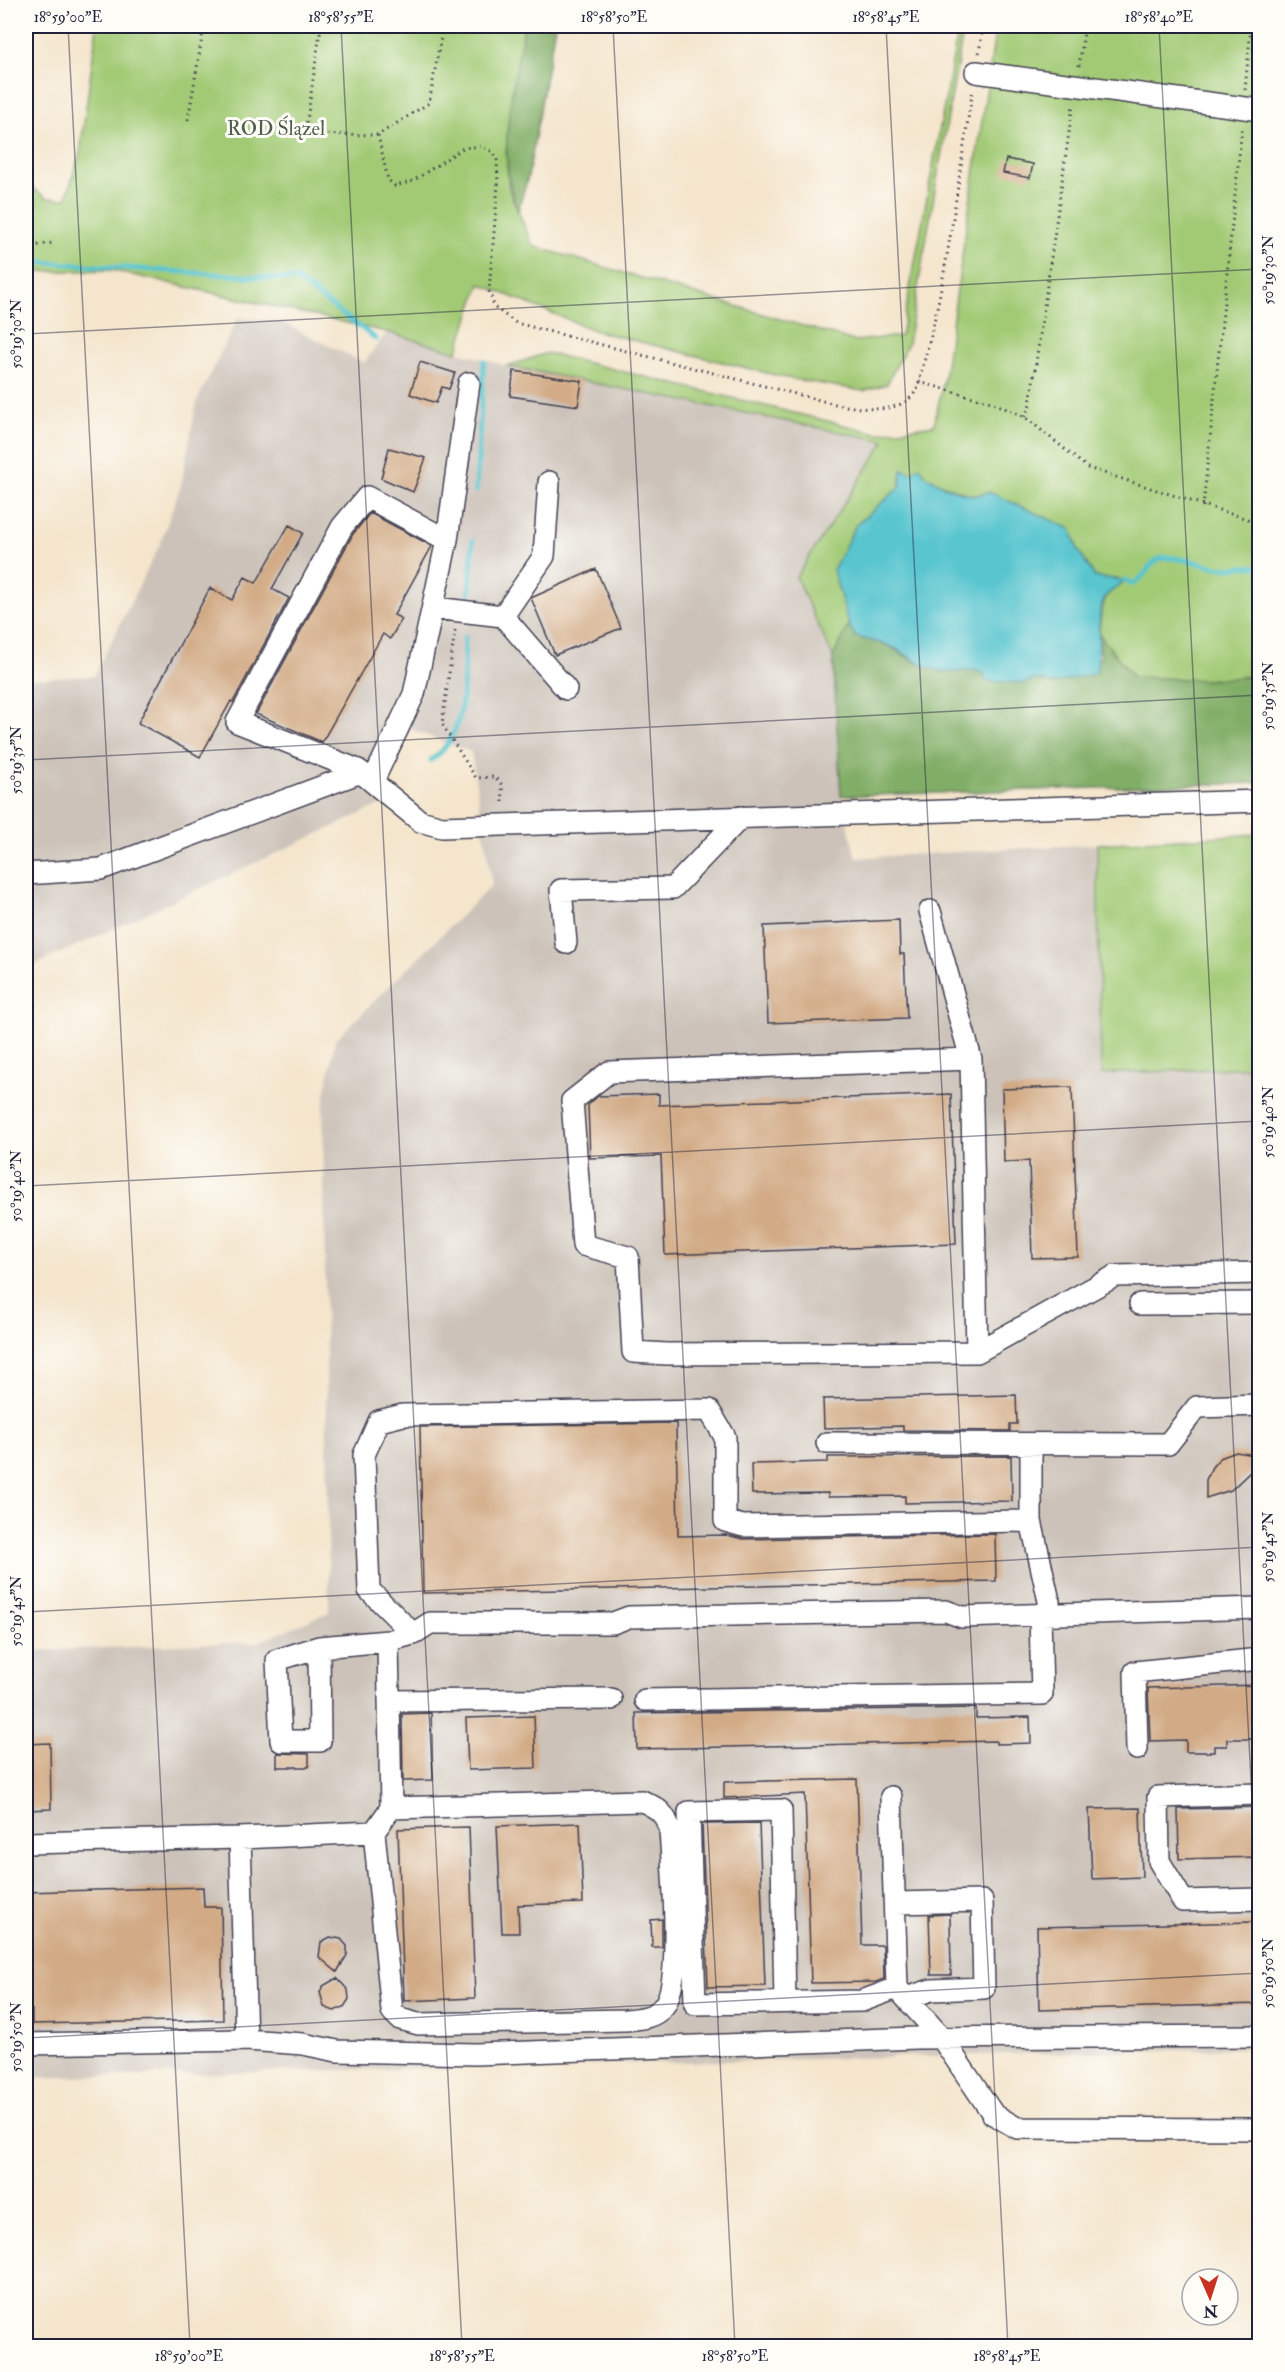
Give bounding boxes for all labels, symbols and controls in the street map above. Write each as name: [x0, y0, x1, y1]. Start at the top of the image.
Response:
text: 18°59'00"E: [34, 8, 102, 27]
text: 18°58'55"E: [308, 8, 374, 27]
text: 18°58'50"E: [581, 8, 648, 27]
text: 18°58'45"E: [852, 8, 920, 27]
text: 18°58'40"E: [1125, 8, 1193, 27]
park label: ROD Ślązel: [227, 115, 325, 141]
text: 50°19'30"N: [1259, 235, 1278, 305]
text: 50°19'30"N: [7, 299, 26, 369]
text: 50°19'35"N: [1259, 661, 1278, 730]
text: 50°19'35"N: [7, 725, 26, 794]
text: 50°19'40"N: [1259, 1085, 1278, 1158]
text: 50°19'40"N: [7, 1149, 26, 1222]
text: 50°19'45"N: [1259, 1511, 1278, 1582]
text: 50°19'45"N: [7, 1575, 26, 1646]
text: 50°19'50"N: [1259, 1937, 1278, 2008]
text: 50°19'50"N: [7, 2001, 26, 2072]
north arrow: [1180, 2267, 1240, 2327]
text: N: [1202, 2301, 1219, 2321]
text: 18°59'00"E: [155, 2347, 223, 2366]
text: 18°58'55"E: [429, 2347, 495, 2366]
text: 18°58'50"E: [702, 2347, 769, 2366]
text: 18°58'45"E: [973, 2347, 1041, 2366]

